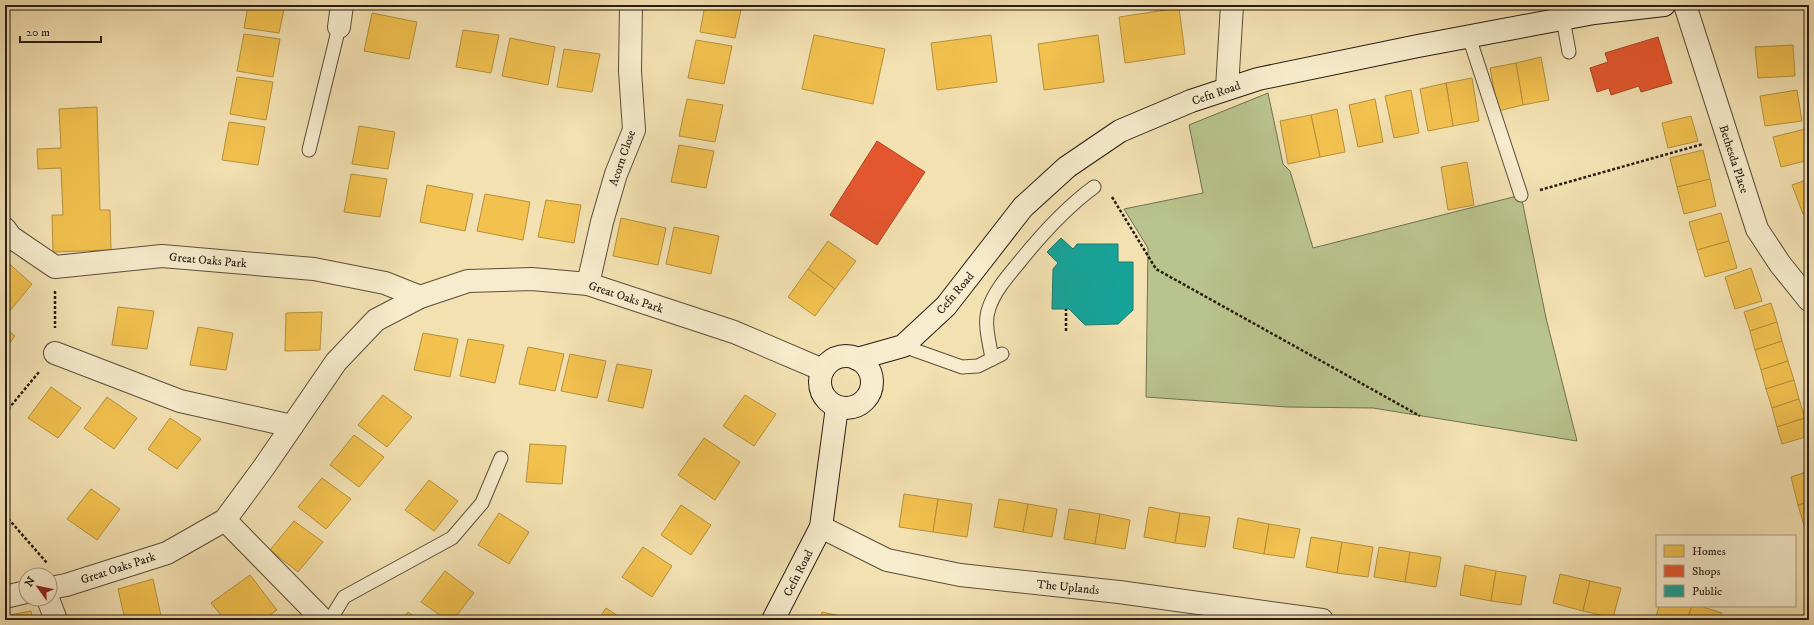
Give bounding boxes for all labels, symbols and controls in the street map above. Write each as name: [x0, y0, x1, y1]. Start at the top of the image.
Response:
scale bar: [20, 18, 101, 44]
text: 20 m: [26, 25, 50, 40]
street label: Cefn Road: [1190, 78, 1242, 109]
street label: Bethesda Place: [1715, 123, 1752, 195]
street label: Acorn Close: [606, 128, 639, 188]
street label: Great Oaks Park: [169, 250, 247, 271]
street label: Cefn Road: [933, 269, 977, 317]
street label: Great Oaks Park: [586, 278, 665, 317]
legend: [1656, 535, 1796, 607]
text: Homes: [1692, 544, 1726, 559]
street label: Cefn Road: [780, 547, 817, 599]
street label: Great Oaks Park: [79, 549, 158, 588]
text: Shops: [1692, 564, 1720, 579]
north arrow: [18, 567, 58, 607]
text: N: [22, 574, 39, 590]
street label: The Uplands: [1036, 577, 1100, 598]
text: Public: [1692, 584, 1722, 599]

